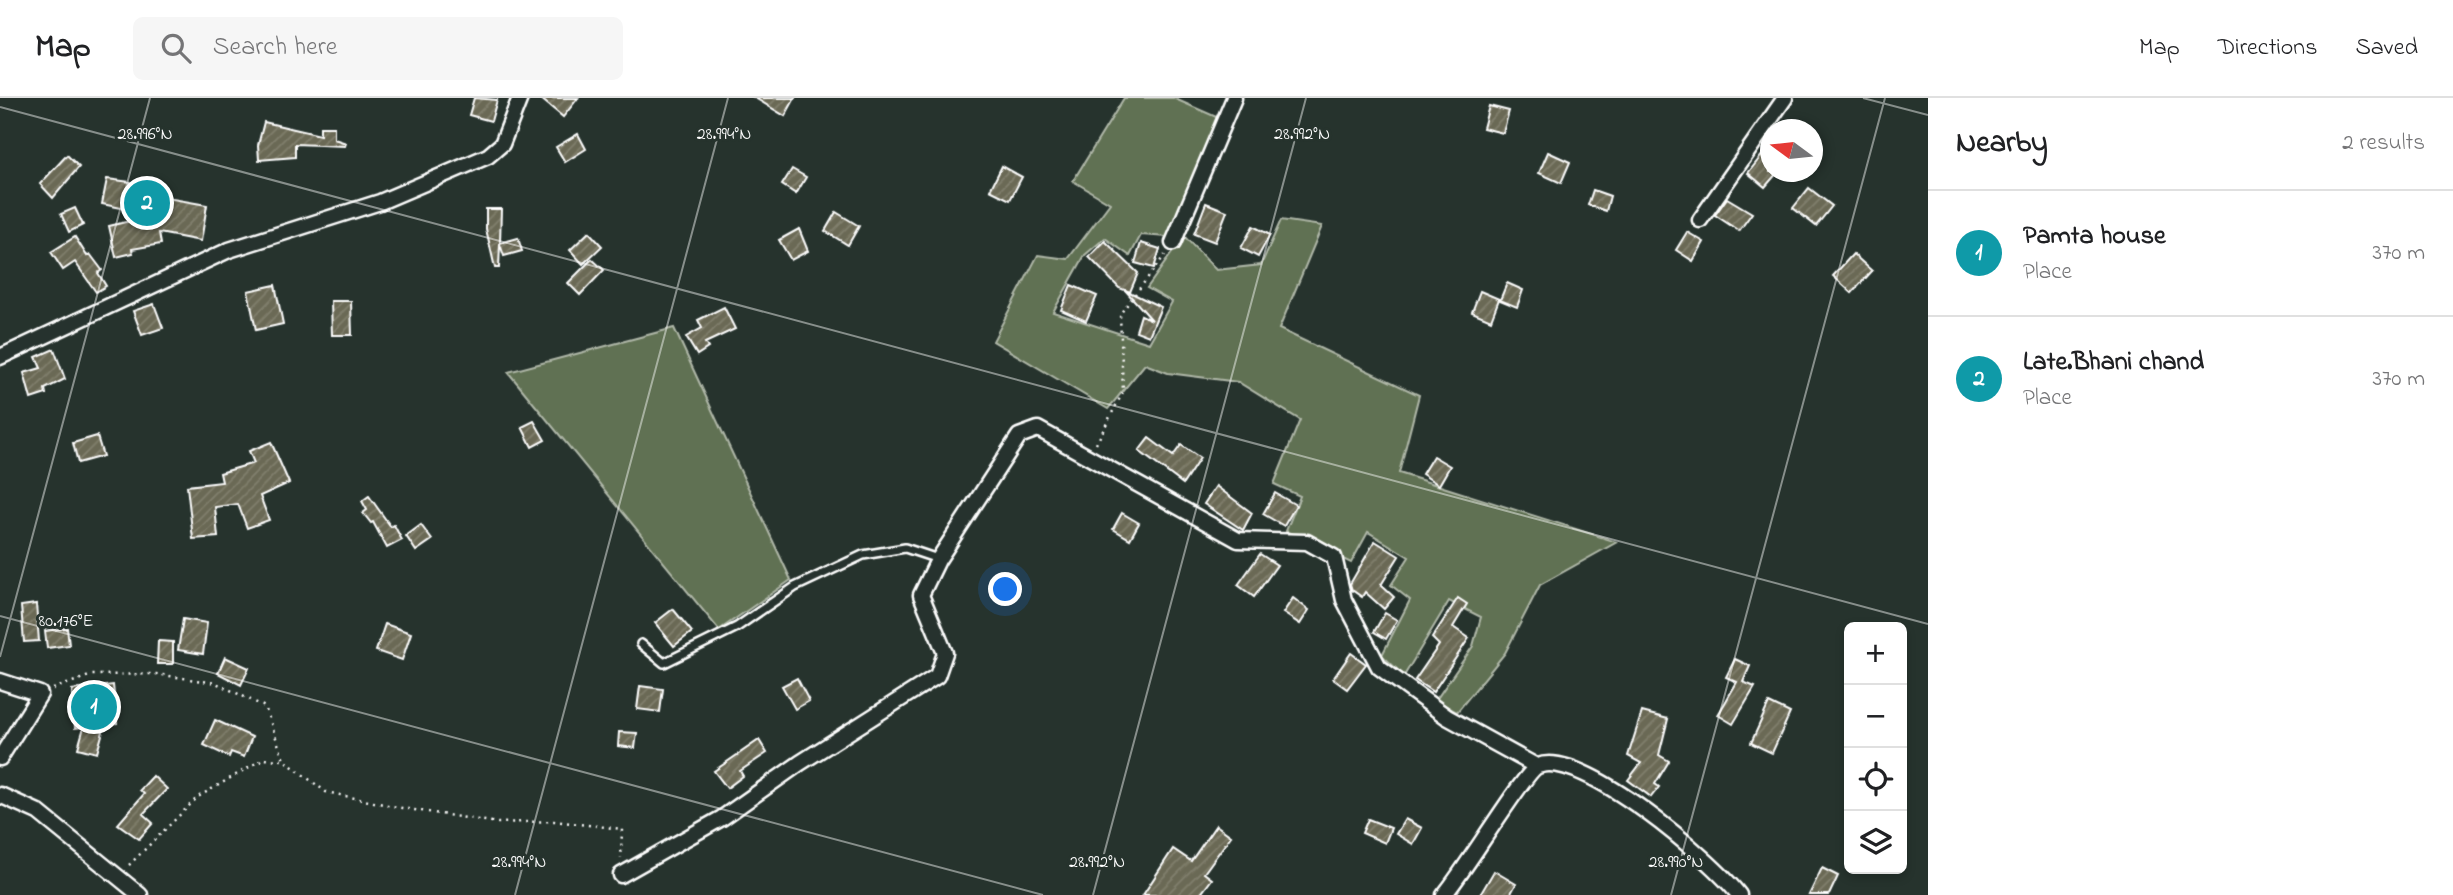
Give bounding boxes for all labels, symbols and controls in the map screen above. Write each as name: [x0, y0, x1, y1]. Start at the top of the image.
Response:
search box: [133, 17, 623, 80]
text: Map: [35, 24, 91, 72]
icon: search: [157, 29, 195, 67]
text: Search here: [213, 29, 337, 67]
text: Map: [2139, 31, 2180, 66]
text: Directions: [2218, 31, 2317, 66]
text: Saved: [2355, 31, 2418, 66]
north arrow: [1760, 119, 1823, 182]
text: 28.996°N: [117, 122, 173, 148]
text: 28.994°N: [697, 122, 751, 148]
text: 28.992°N: [1274, 122, 1330, 148]
text: Nearby: [1956, 122, 2048, 166]
text: 2 results: [2342, 127, 2425, 160]
pin: 2: [124, 177, 170, 229]
text: Pamta house: [2023, 218, 2166, 256]
text: 1: [1975, 237, 1983, 270]
text: 370 m: [2372, 237, 2425, 270]
text: Place: [2023, 256, 2072, 289]
text: Late.Bhani chand: [2023, 344, 2204, 382]
text: 2: [1973, 363, 1985, 396]
text: 370 m: [2372, 363, 2425, 396]
text: Place: [2023, 382, 2072, 415]
your location: [988, 572, 1022, 606]
text: 80.176°E: [39, 609, 94, 635]
map controls: [1844, 622, 1907, 874]
button: +: [1844, 622, 1907, 685]
pin: 1: [71, 681, 117, 733]
button: −: [1844, 685, 1907, 748]
button: locate: [1844, 748, 1907, 811]
button: layers: [1844, 811, 1907, 874]
text: 28.994°N: [492, 850, 546, 876]
text: 28.992°N: [1069, 850, 1125, 876]
text: 28.990°N: [1649, 850, 1703, 876]

